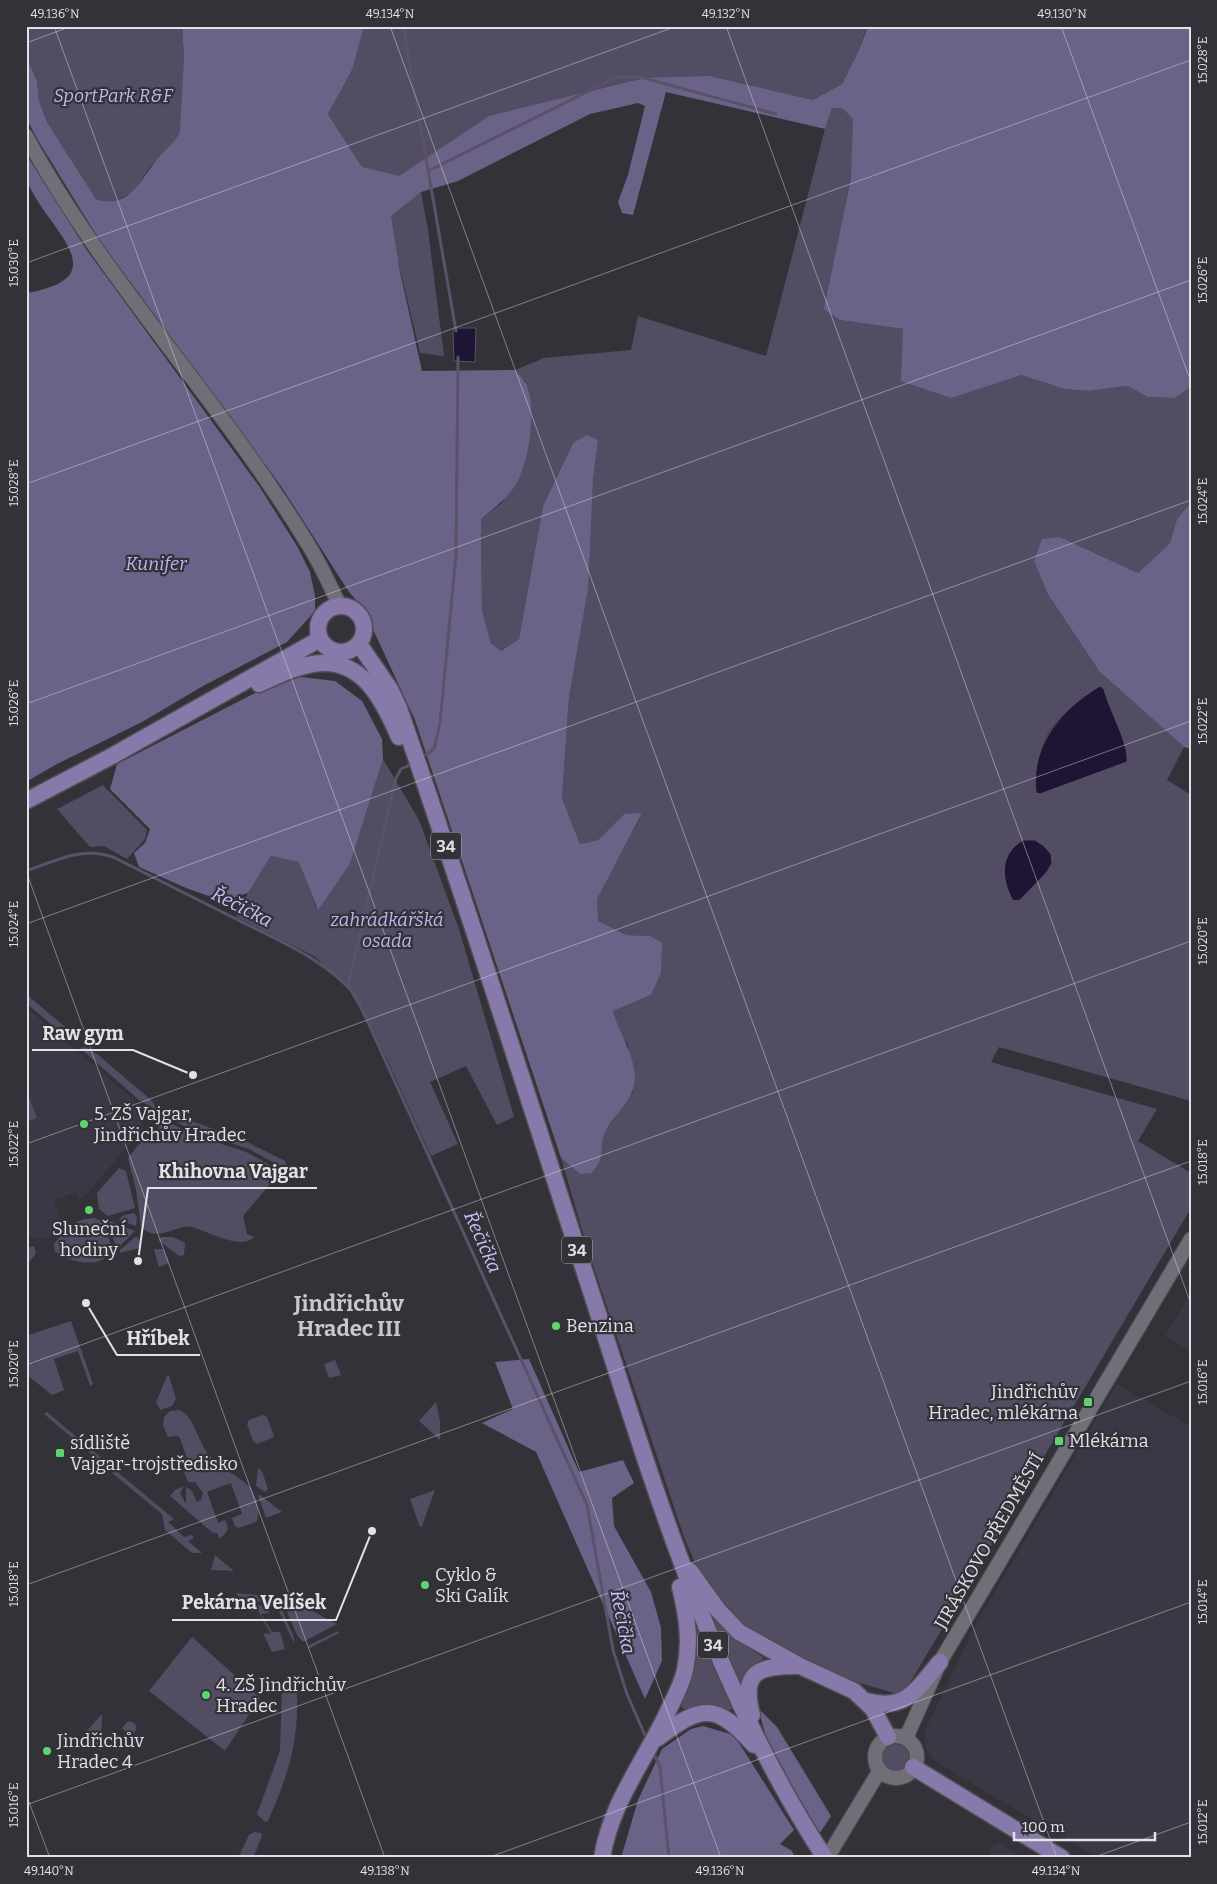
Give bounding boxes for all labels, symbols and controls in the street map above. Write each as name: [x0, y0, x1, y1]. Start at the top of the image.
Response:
text: 49.136°N: [31, 7, 80, 21]
text: 49.134°N: [366, 7, 415, 21]
text: 49.132°N: [702, 7, 751, 21]
text: 49.130°N: [1037, 7, 1087, 21]
text: 15.028°E: [1196, 36, 1210, 84]
park label: SportPark R&F: [53, 85, 174, 107]
text: 15.030°E: [7, 239, 21, 287]
text: 15.026°E: [1196, 257, 1210, 303]
text: 15.028°E: [7, 459, 21, 507]
text: 15.024°E: [1196, 478, 1210, 524]
park label: Kunifer: [126, 553, 187, 575]
text: 15.026°E: [7, 680, 21, 726]
text: 15.022°E: [1196, 698, 1210, 744]
road number: 34: [431, 832, 461, 859]
water label: Řečička: [208, 882, 276, 932]
text: 15.024°E: [7, 901, 21, 947]
park label: zahrádkářšká osada: [330, 909, 444, 952]
text: 15.020°E: [1196, 917, 1210, 965]
callout: Raw gym: [32, 1016, 133, 1050]
text: Raw gym: [42, 1022, 124, 1045]
place label: 5. ZŠ Vajgar, Jindřichův Hradec: [93, 1103, 246, 1146]
marker: 5. ZŠ Vajgar, Jindřichův Hradec: [78, 1118, 90, 1130]
text: 15.022°E: [7, 1121, 21, 1167]
text: 15.018°E: [1196, 1139, 1210, 1185]
callout: Khihovna Vajgar: [148, 1154, 317, 1188]
text: Khihovna Vajgar: [158, 1160, 308, 1183]
marker: Sluneční hodiny: [83, 1204, 95, 1216]
water label: Řečička: [459, 1208, 507, 1276]
place label: Sluneční hodiny: [52, 1218, 127, 1261]
road number: 34: [562, 1236, 592, 1264]
district label: Jindřichův Hradec III: [293, 1290, 405, 1342]
place label: Benzina: [566, 1315, 634, 1337]
marker: Benzina: [550, 1320, 562, 1332]
callout: Hříbek: [117, 1321, 200, 1355]
text: Hříbek: [126, 1327, 190, 1350]
text: 15.020°E: [7, 1340, 21, 1388]
text: 15.016°E: [1196, 1360, 1210, 1404]
place label: Jindřichův Hradec, mlékárna: [928, 1381, 1079, 1424]
marker: Jindřichův Hradec, mlékárna: [1082, 1396, 1094, 1408]
place label: Mlékárna: [1069, 1430, 1149, 1452]
place label: sídliště Vajgar-trojstředisko: [70, 1432, 238, 1475]
marker: Mlékárna: [1053, 1435, 1065, 1447]
marker: sídliště Vajgar-trojstředisko: [54, 1447, 66, 1459]
street label: JIRÁSKOVO PŘEDMĚSTÍ: [928, 1449, 1048, 1634]
text: 15.018°E: [7, 1561, 21, 1607]
place label: Cyklo & Ski Galík: [435, 1564, 509, 1607]
marker: Cyklo & Ski Galík: [419, 1579, 431, 1591]
text: 15.014°E: [1196, 1580, 1210, 1624]
callout: Pekárna Velíšek: [172, 1586, 336, 1620]
water label: Řečička: [605, 1588, 641, 1656]
text: Pekárna Velíšek: [182, 1591, 327, 1614]
road number: 34: [698, 1632, 728, 1658]
place label: 4. ZŠ Jindřichův Hradec: [216, 1674, 347, 1717]
marker: 4. ZŠ Jindřichův Hradec: [200, 1689, 212, 1701]
place label: Jindřichův Hradec 4: [56, 1730, 144, 1773]
marker: Jindřichův Hradec 4: [41, 1745, 53, 1757]
text: 15.016°E: [7, 1783, 21, 1827]
text: 15.012°E: [1196, 1800, 1210, 1844]
scale bar: [1014, 1809, 1156, 1841]
text: 100 m: [1022, 1818, 1065, 1836]
text: 49.140°N: [24, 1864, 74, 1878]
text: 49.138°N: [360, 1864, 410, 1878]
text: 49.136°N: [696, 1864, 745, 1878]
text: 49.134°N: [1032, 1864, 1081, 1878]

